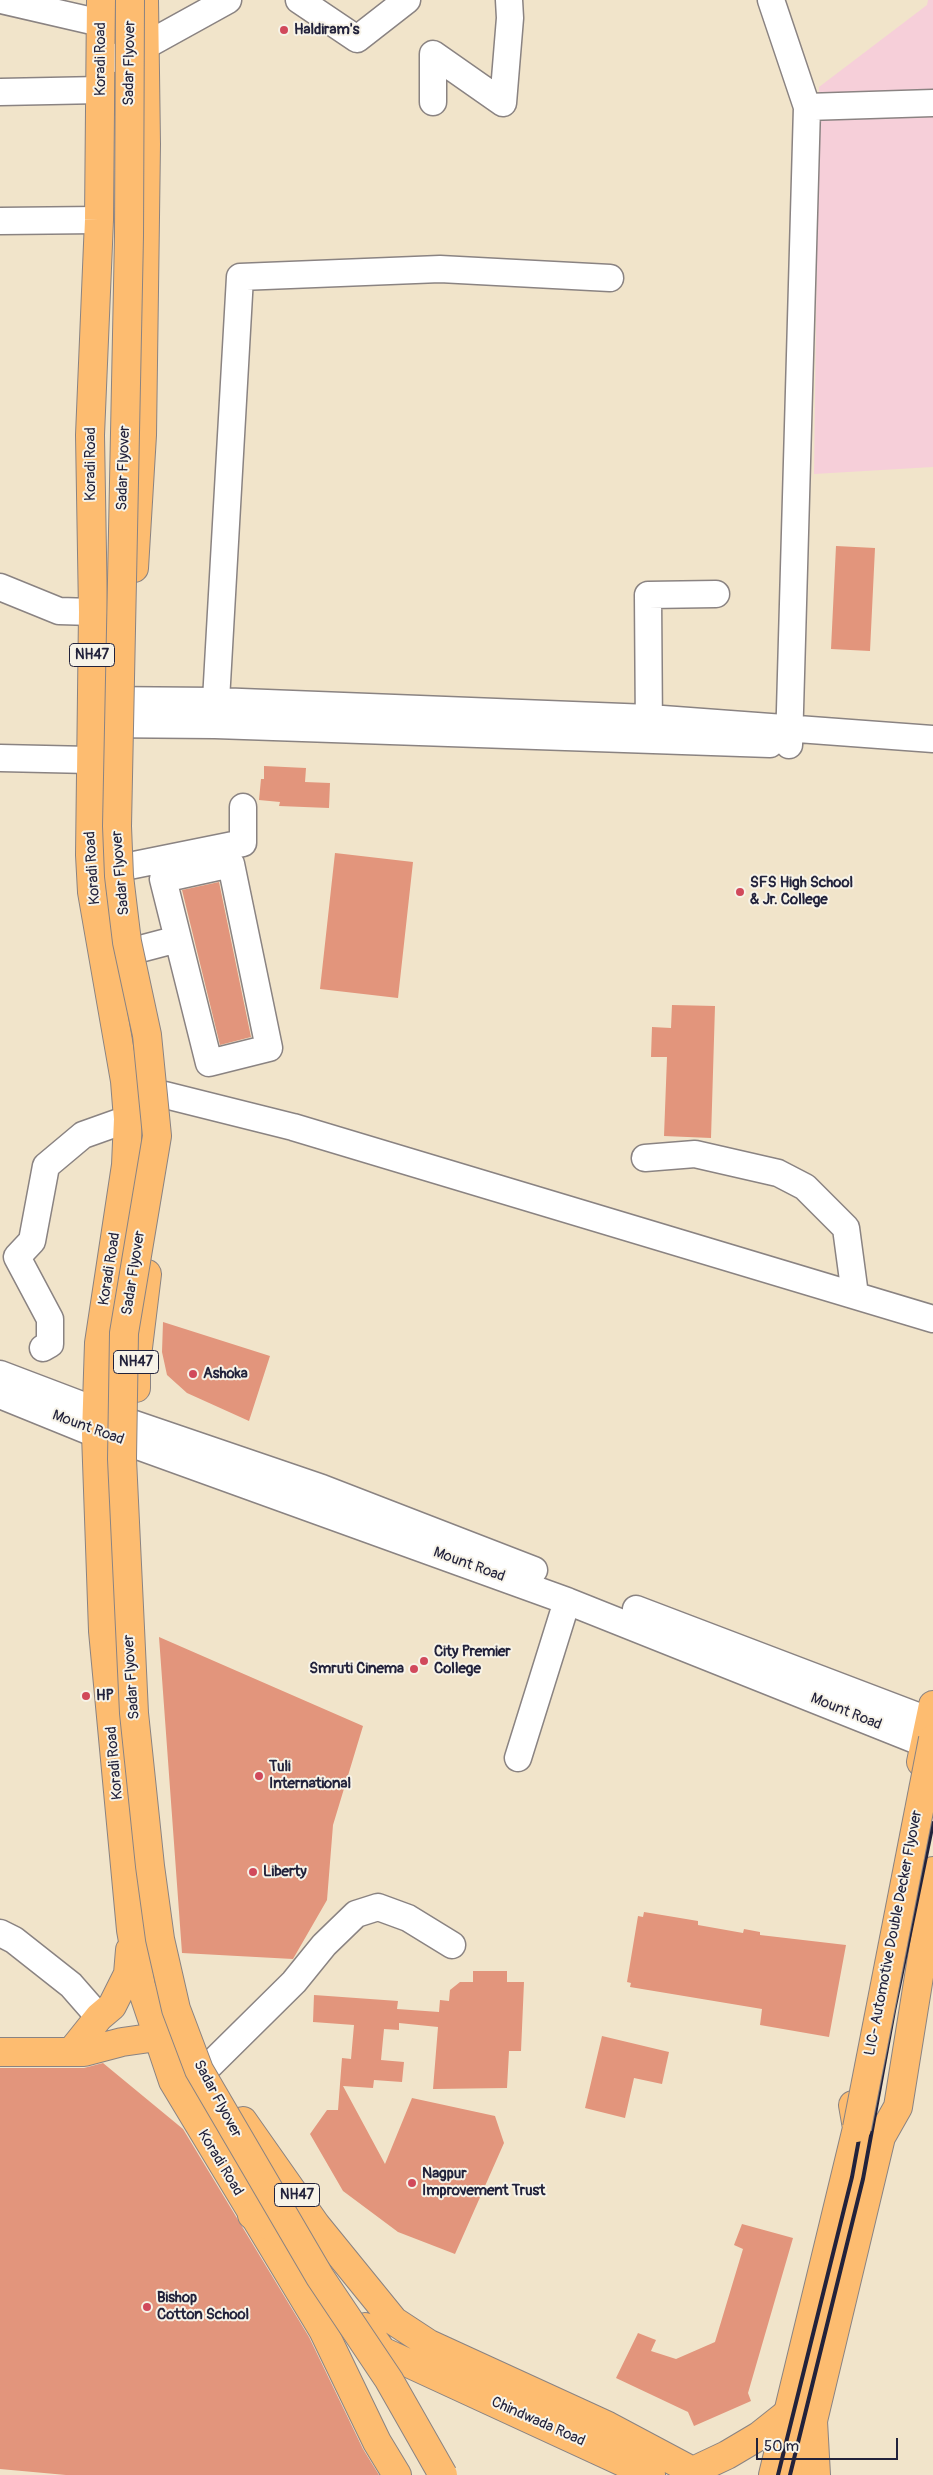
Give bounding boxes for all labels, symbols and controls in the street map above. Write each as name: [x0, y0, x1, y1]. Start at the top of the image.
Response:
street label: Sadar Flyover: [120, 20, 140, 106]
place label: Haldiram's: [294, 21, 359, 39]
street label: Koradi Road: [92, 22, 110, 96]
marker: Haldiram's: [278, 24, 290, 36]
street label: Sadar Flyover: [114, 425, 134, 511]
street label: Koradi Road: [82, 427, 100, 501]
road number: NH47: [70, 644, 114, 666]
street label: Sadar Flyover: [108, 830, 134, 916]
street label: Koradi Road: [81, 831, 105, 905]
place label: SFS High School & Jr. College: [750, 874, 853, 909]
marker: SFS High School & Jr. College: [734, 886, 746, 898]
street label: Sadar Flyover: [118, 1230, 150, 1316]
street label: Koradi Road: [95, 1231, 125, 1307]
road number: NH47: [114, 1350, 158, 1374]
place label: Ashoka: [203, 1365, 248, 1383]
marker: Ashoka: [187, 1368, 199, 1380]
street label: Mount Road: [50, 1407, 126, 1449]
street label: Mount Road: [431, 1544, 507, 1586]
street label: Sadar Flyover: [120, 1634, 144, 1720]
place label: City Premier College: [434, 1643, 511, 1678]
marker: City Premier College: [418, 1655, 430, 1667]
place label: Smruti Cinema: [309, 1660, 404, 1678]
marker: Smruti Cinema: [408, 1663, 420, 1675]
place label: HP: [96, 1687, 114, 1705]
marker: HP: [80, 1690, 92, 1702]
street label: Mount Road: [808, 1690, 884, 1734]
street label: Koradi Road: [103, 1725, 127, 1801]
place label: Tuli International: [269, 1758, 351, 1793]
marker: Tuli International: [253, 1770, 265, 1782]
street label: LIC- Automotive Double Decker Flyover: [861, 1809, 927, 2057]
place label: Liberty: [263, 1863, 307, 1881]
marker: Liberty: [247, 1866, 259, 1878]
street label: Sadar Flyover: [189, 2057, 245, 2141]
street label: Koradi Road: [193, 2127, 247, 2199]
place label: Nagpur Improvement Trust: [422, 2165, 545, 2200]
marker: Nagpur Improvement Trust: [406, 2177, 418, 2189]
road number: NH47: [274, 2184, 320, 2206]
place label: Bishop Cotton School: [157, 2289, 249, 2324]
marker: Bishop Cotton School: [141, 2301, 153, 2313]
street label: Chindwada Road: [488, 2393, 588, 2451]
scale bar: [758, 2428, 900, 2460]
text: 50 m: [764, 2437, 799, 2456]

